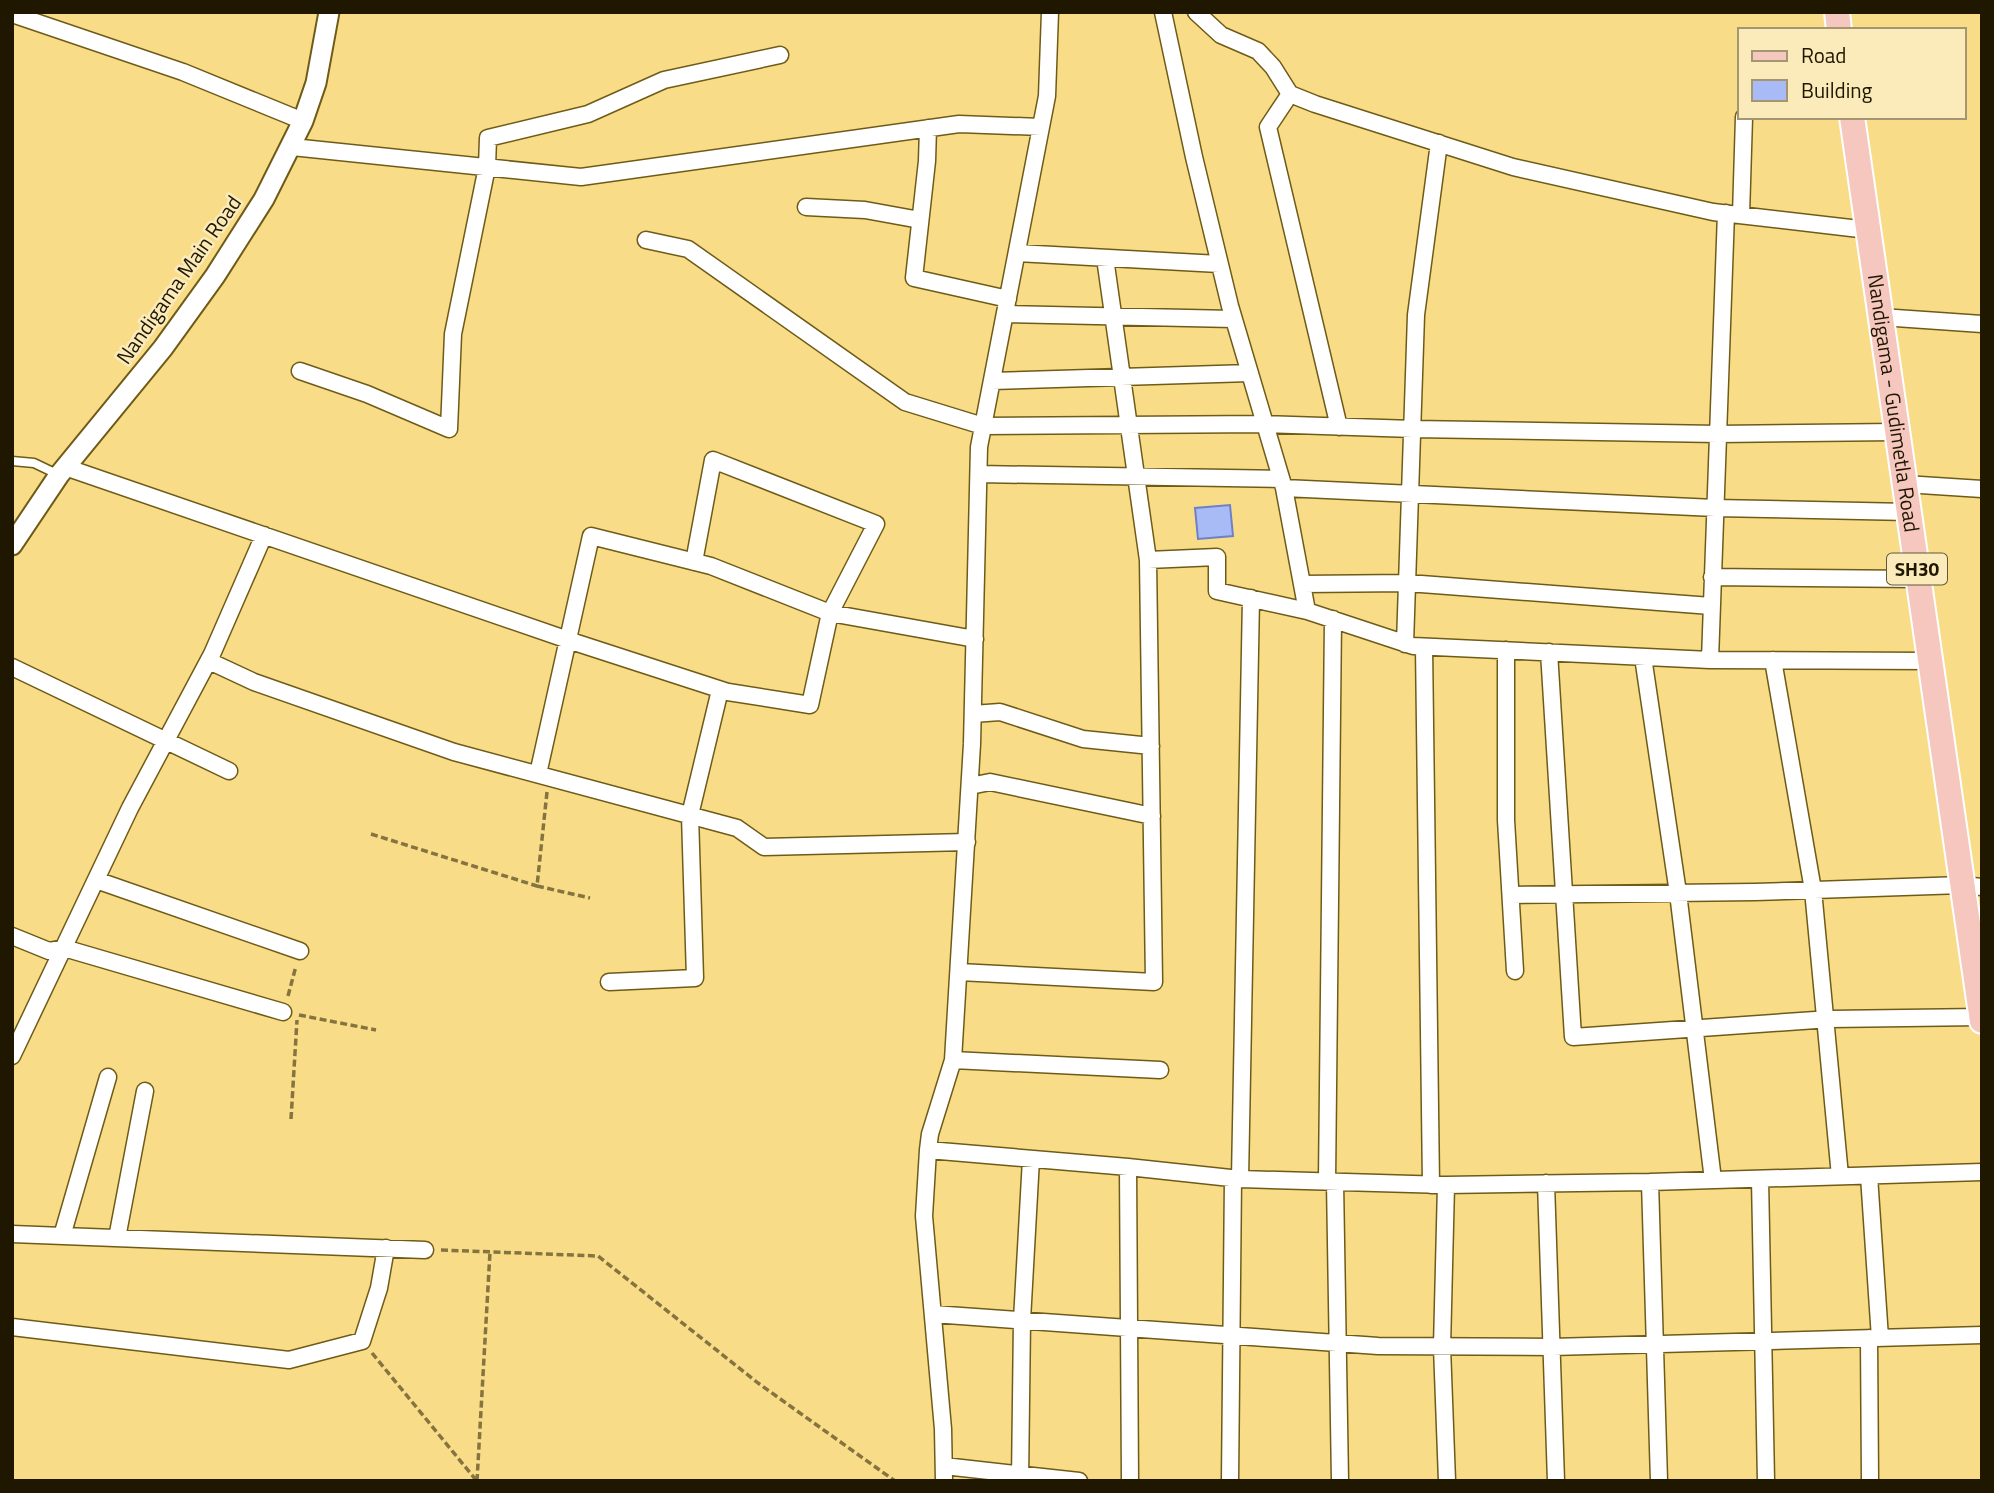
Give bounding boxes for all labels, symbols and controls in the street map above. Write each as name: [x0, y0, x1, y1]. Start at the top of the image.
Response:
legend: [1738, 28, 1966, 119]
text: Road: [1801, 39, 1846, 71]
text: Building: [1801, 74, 1873, 106]
street label: Nandigama Main Road: [108, 188, 249, 370]
street label: Nandigama - Gudimetla Road: [1860, 272, 1928, 534]
road number: SH30: [1887, 554, 1947, 584]

